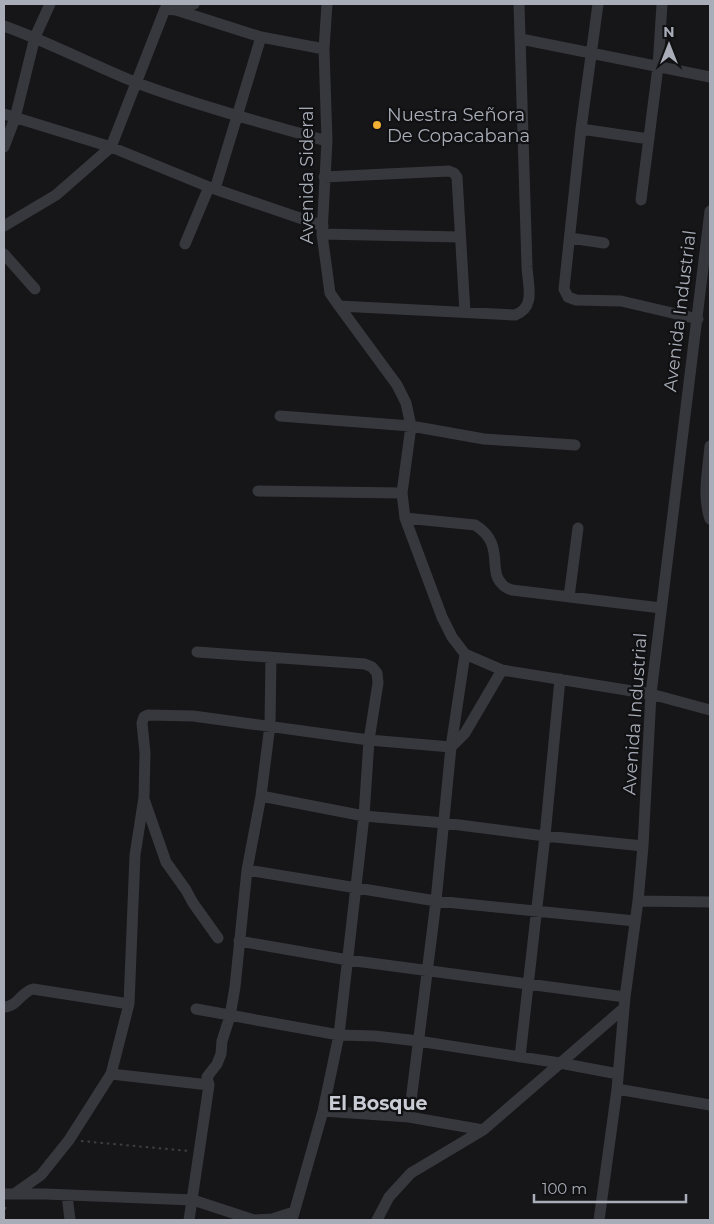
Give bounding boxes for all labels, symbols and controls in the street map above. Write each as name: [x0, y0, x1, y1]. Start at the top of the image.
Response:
north arrow: [644, 20, 694, 70]
text: N: [663, 23, 675, 41]
place label: Nuestra Señora De Copacabana: [387, 104, 530, 147]
street label: Avenida Sideral: [296, 106, 318, 244]
marker: Nuestra Señora De Copacabana: [371, 119, 383, 131]
street label: Avenida Industrial: [659, 229, 701, 393]
street label: Avenida Industrial: [618, 632, 652, 796]
district label: El Bosque: [328, 1092, 428, 1115]
scale bar: [534, 1172, 686, 1204]
text: 100 m: [542, 1179, 587, 1198]

